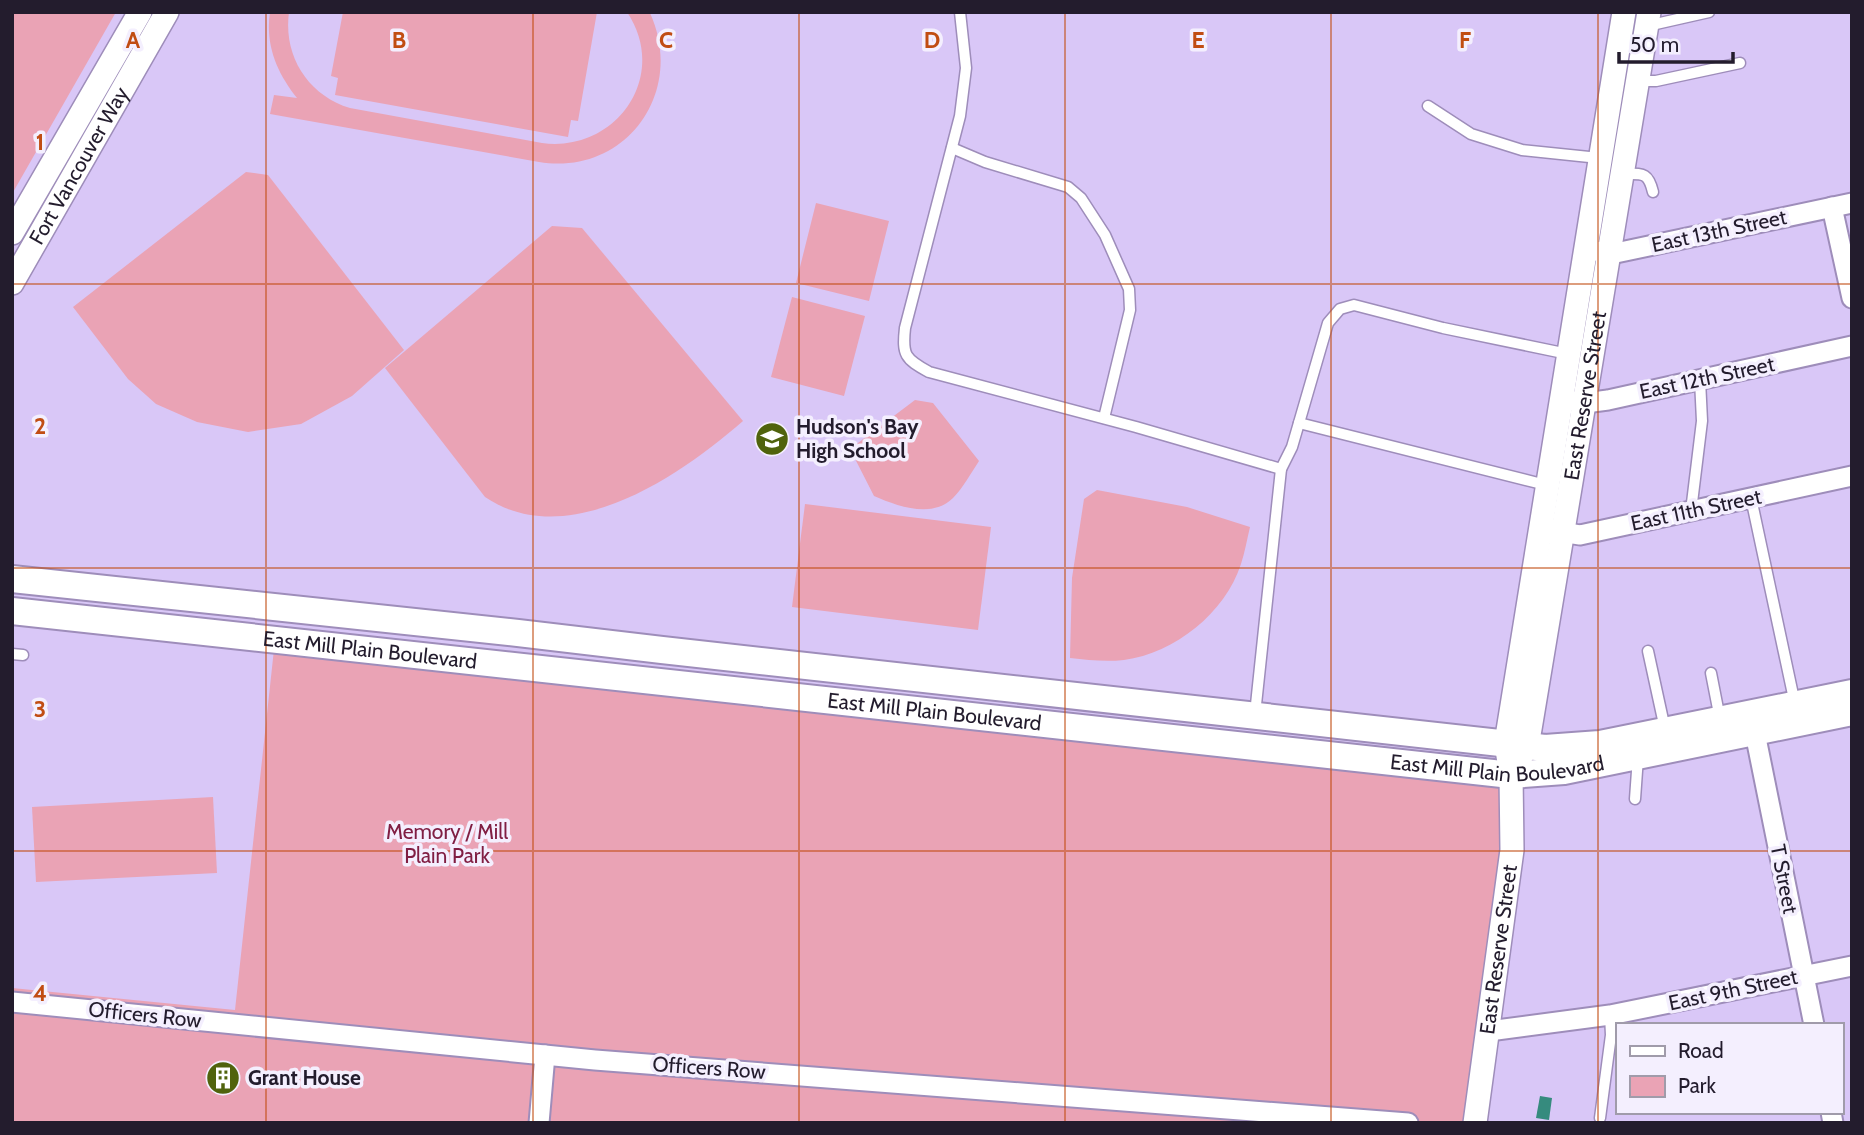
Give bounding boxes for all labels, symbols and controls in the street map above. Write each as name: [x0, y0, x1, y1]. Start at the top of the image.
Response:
scale bar: [1619, 21, 1733, 65]
text: A: [126, 26, 141, 54]
text: B: [392, 26, 406, 54]
text: C: [659, 26, 673, 54]
text: D: [924, 26, 940, 54]
text: E: [1191, 26, 1205, 54]
text: F: [1459, 26, 1471, 54]
text: 50 m: [1630, 32, 1679, 57]
street label: Fort Vancouver Way: [24, 82, 134, 249]
text: 1: [36, 128, 44, 156]
street label: East 13th Street: [1649, 204, 1789, 257]
street label: East Reserve Street: [1558, 309, 1611, 482]
street label: East 12th Street: [1637, 351, 1777, 404]
text: 2: [34, 412, 46, 440]
place label: Hudson's Bay High School: [796, 414, 919, 463]
school or university icon: Hudson's Bay High School: [753, 420, 791, 458]
street label: East 11th Street: [1628, 483, 1764, 536]
street label: East Mill Plain Boulevard: [262, 626, 478, 674]
street label: East Mill Plain Boulevard: [826, 687, 1043, 736]
text: 3: [34, 695, 46, 723]
street label: East Mill Plain Boulevard: [1389, 749, 1606, 787]
park label: Memory / Mill Plain Park: [386, 819, 508, 868]
street label: T Street: [1766, 842, 1803, 916]
street label: East Reserve Street: [1474, 863, 1522, 1036]
street label: East 9th Street: [1666, 964, 1800, 1015]
text: 4: [33, 979, 47, 1007]
street label: Officers Row: [87, 996, 203, 1033]
legend: [1616, 1023, 1843, 1114]
text: Road: [1678, 1038, 1724, 1063]
street label: Officers Row: [652, 1051, 767, 1084]
building icon: Grant House: [204, 1059, 242, 1097]
place label: Grant House: [248, 1065, 361, 1090]
text: Park: [1678, 1073, 1716, 1098]

